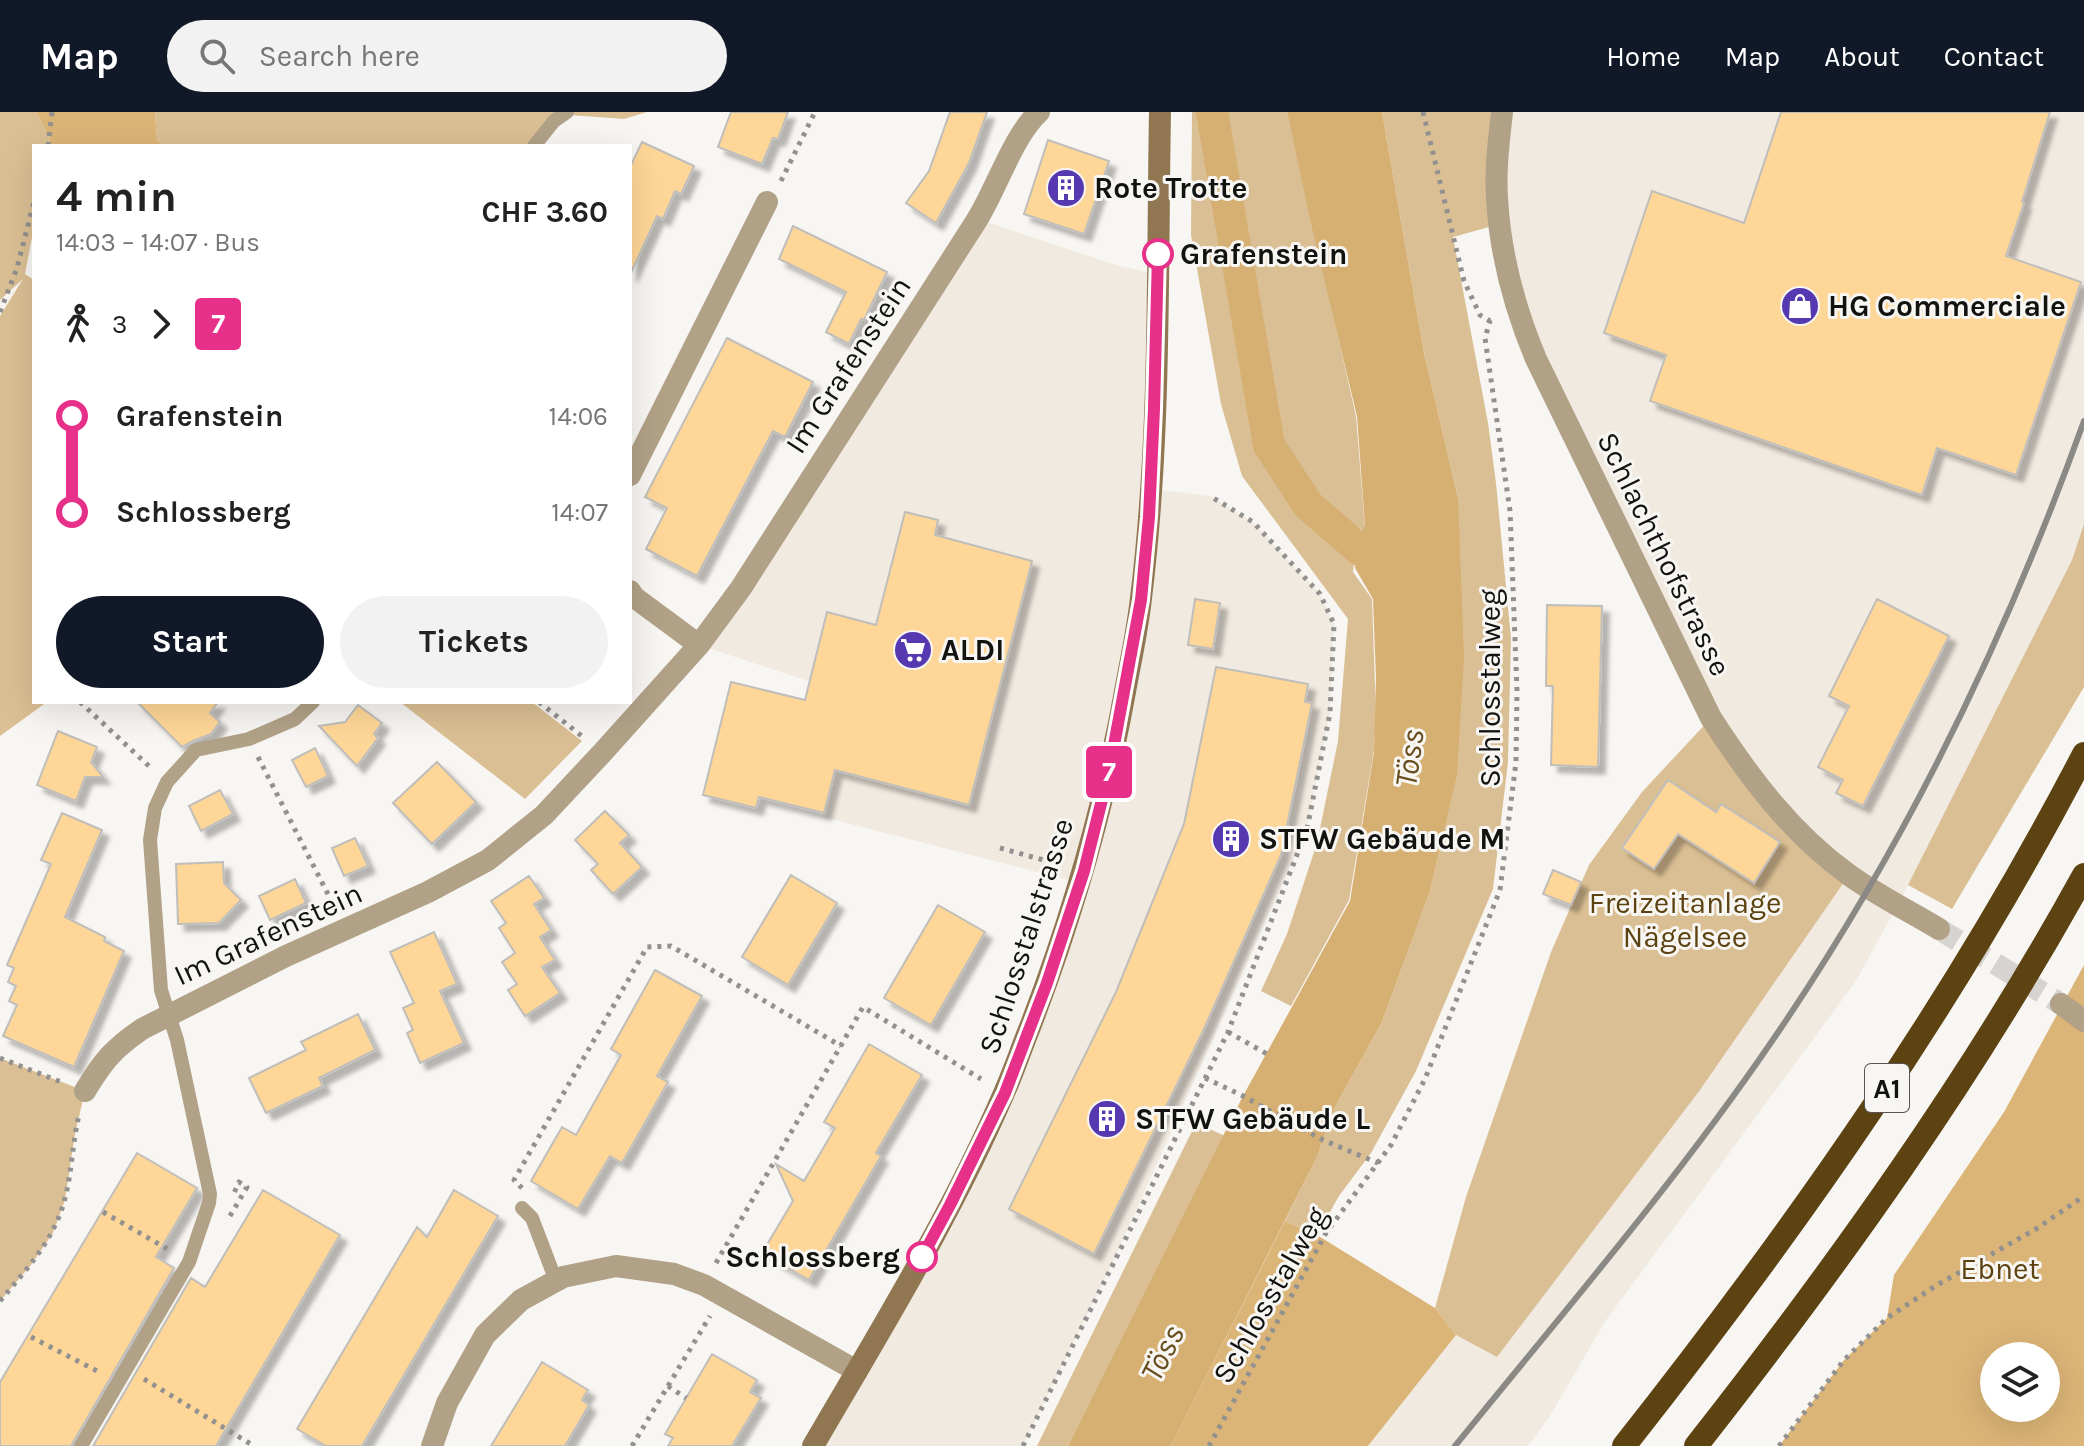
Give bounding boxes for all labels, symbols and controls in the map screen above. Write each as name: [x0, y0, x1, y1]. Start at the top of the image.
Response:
search box: [167, 20, 727, 92]
text: Map: [40, 34, 119, 79]
icon: search: [195, 34, 239, 78]
text: Search here: [259, 38, 420, 74]
text: Home: [1606, 40, 1681, 73]
text: Map: [1725, 40, 1780, 73]
text: About: [1824, 40, 1900, 73]
text: Contact: [1944, 40, 2044, 73]
building icon: Rote Trotte: [1045, 167, 1087, 209]
place label: Rote Trotte: [1094, 170, 1247, 206]
text: 4 min: [56, 171, 177, 222]
text: CHF 3.60: [482, 194, 608, 230]
text: 14:03 – 14:07 · Bus: [56, 227, 260, 258]
place label: Grafenstein: [1180, 236, 1347, 272]
marker: Grafenstein: [1143, 239, 1173, 269]
street label: Im Grafenstein: [777, 270, 919, 460]
shop icon: HG Commerciale: [1779, 285, 1821, 327]
place label: HG Commerciale: [1828, 288, 2066, 324]
icon: walk: [56, 302, 100, 346]
icon: forward: [139, 302, 183, 346]
text: 7: [211, 307, 225, 340]
text: 3: [112, 309, 127, 340]
text: Grafenstein: [116, 398, 283, 434]
text: 14:06: [549, 401, 608, 432]
street label: Schlachthofstrasse: [1589, 426, 1739, 682]
text: Schlossberg: [116, 494, 291, 530]
text: 14:07: [551, 497, 608, 528]
street label: Schlosstalweg: [1472, 589, 1508, 787]
button: Start: [56, 596, 324, 688]
button: Tickets: [340, 596, 608, 688]
supermarket icon: ALDI: [892, 629, 934, 671]
place label: ALDI: [941, 632, 1004, 668]
water label: Töss: [1387, 727, 1432, 789]
line badge: 7: [1083, 746, 1135, 798]
text: 7: [1102, 755, 1116, 788]
street label: Schlosstalstrasse: [971, 814, 1081, 1058]
building icon: STFW Gebäude M: [1210, 818, 1252, 860]
place label: STFW Gebäude M: [1259, 821, 1505, 857]
street label: Im Grafenstein: [168, 875, 368, 993]
park label: Freizeitanlage Nägelsee: [1589, 885, 1781, 955]
road number: A1: [1865, 1064, 1909, 1112]
building icon: STFW Gebäude L: [1086, 1098, 1128, 1140]
place label: STFW Gebäude L: [1135, 1101, 1370, 1137]
street label: Schlosstalweg: [1205, 1200, 1335, 1390]
place label: Schlossberg: [725, 1239, 900, 1275]
marker: Schlossberg: [907, 1242, 937, 1272]
park label: Ebnet: [1960, 1251, 2040, 1287]
water label: Töss: [1133, 1319, 1192, 1388]
map controls: [1980, 1342, 2060, 1422]
button: layers: [1980, 1342, 2060, 1422]

